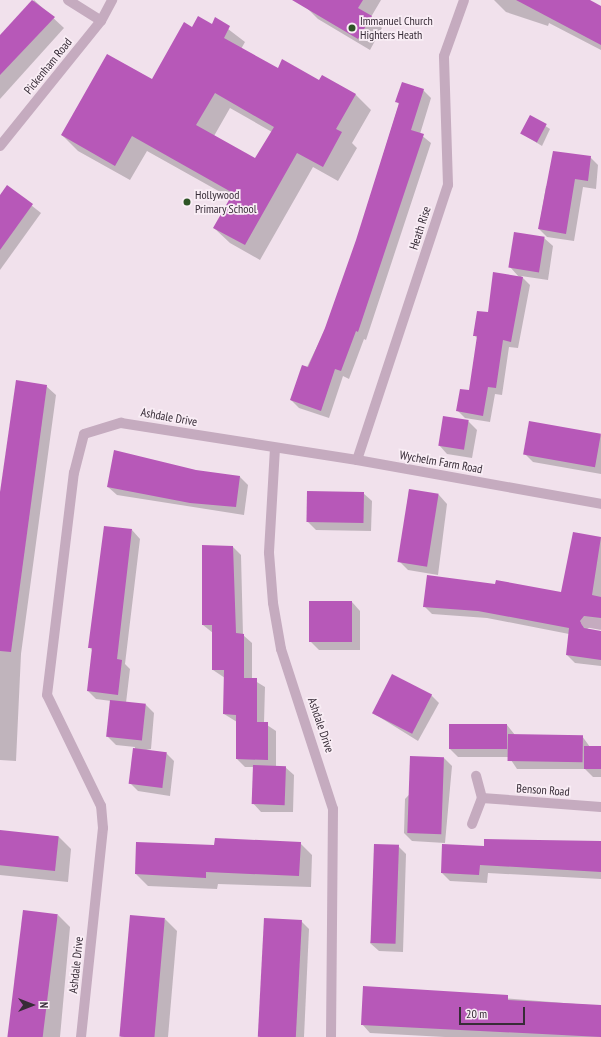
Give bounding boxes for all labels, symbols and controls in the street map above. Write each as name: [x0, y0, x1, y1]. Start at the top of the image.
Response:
place label: Immanuel Church Highters Heath: [360, 14, 433, 42]
marker: Immanuel Church Highters Heath: [347, 23, 357, 33]
street label: Pickenham Road: [21, 35, 75, 97]
place label: Hollywood Primary School: [195, 188, 257, 216]
marker: Hollywood Primary School: [182, 197, 192, 207]
street label: Heath Rise: [406, 205, 434, 251]
street label: Ashdale Drive: [140, 405, 198, 429]
street label: Wychelm Farm Road: [398, 448, 484, 476]
street label: Ashdale Drive: [305, 696, 337, 754]
street label: Benson Road: [516, 781, 570, 799]
street label: Ashdale Drive: [66, 936, 86, 994]
north arrow: [12, 985, 52, 1025]
scale bar: [461, 999, 527, 1025]
text: N: [37, 1002, 51, 1008]
text: 20 m: [466, 1006, 487, 1021]

